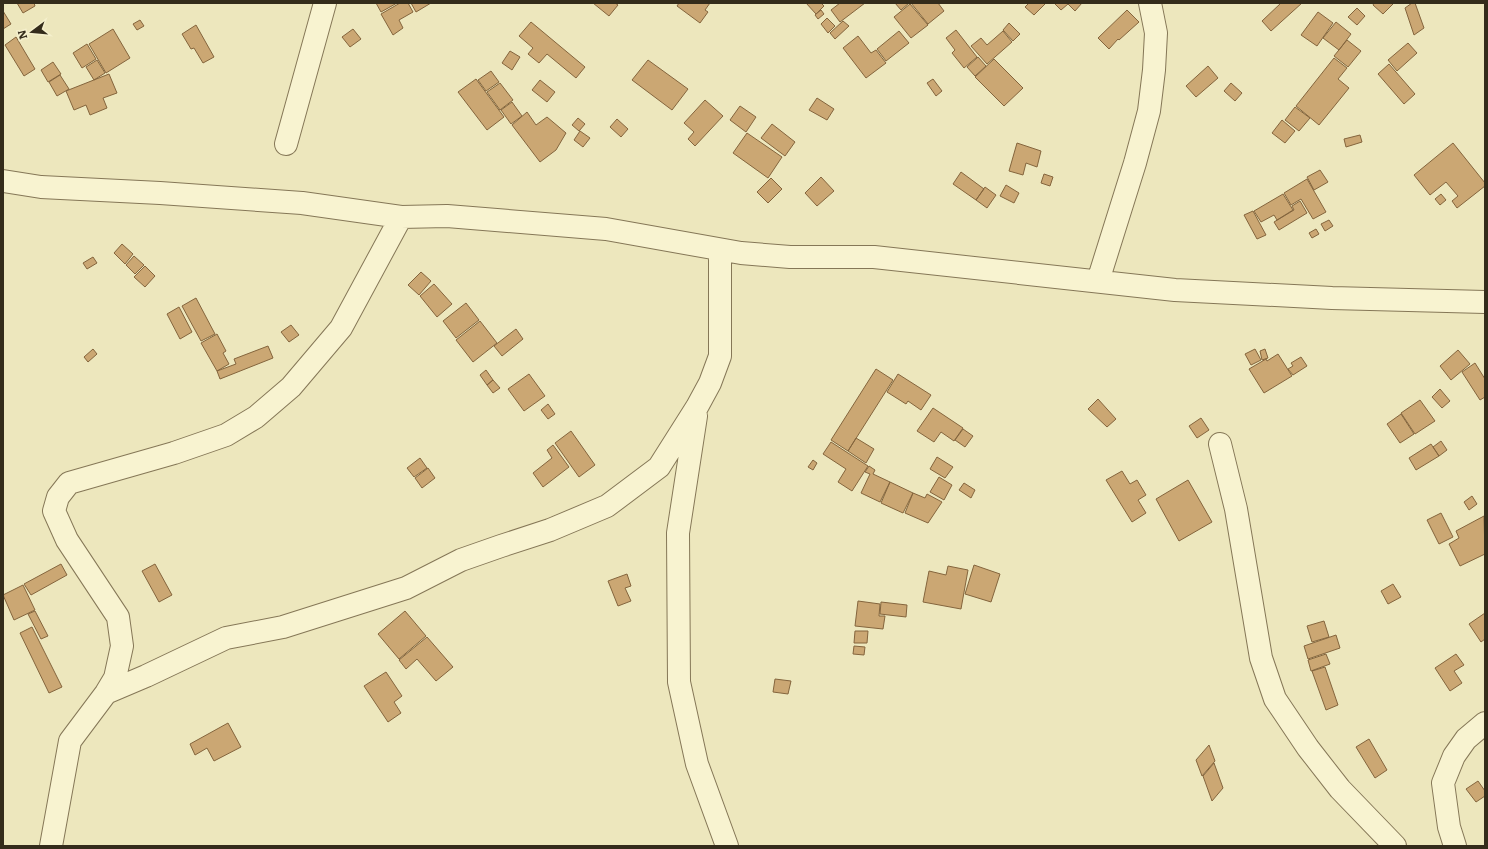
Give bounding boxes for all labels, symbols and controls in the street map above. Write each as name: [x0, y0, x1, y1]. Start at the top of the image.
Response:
north arrow: [12, 12, 52, 52]
text: N: [12, 28, 30, 42]

